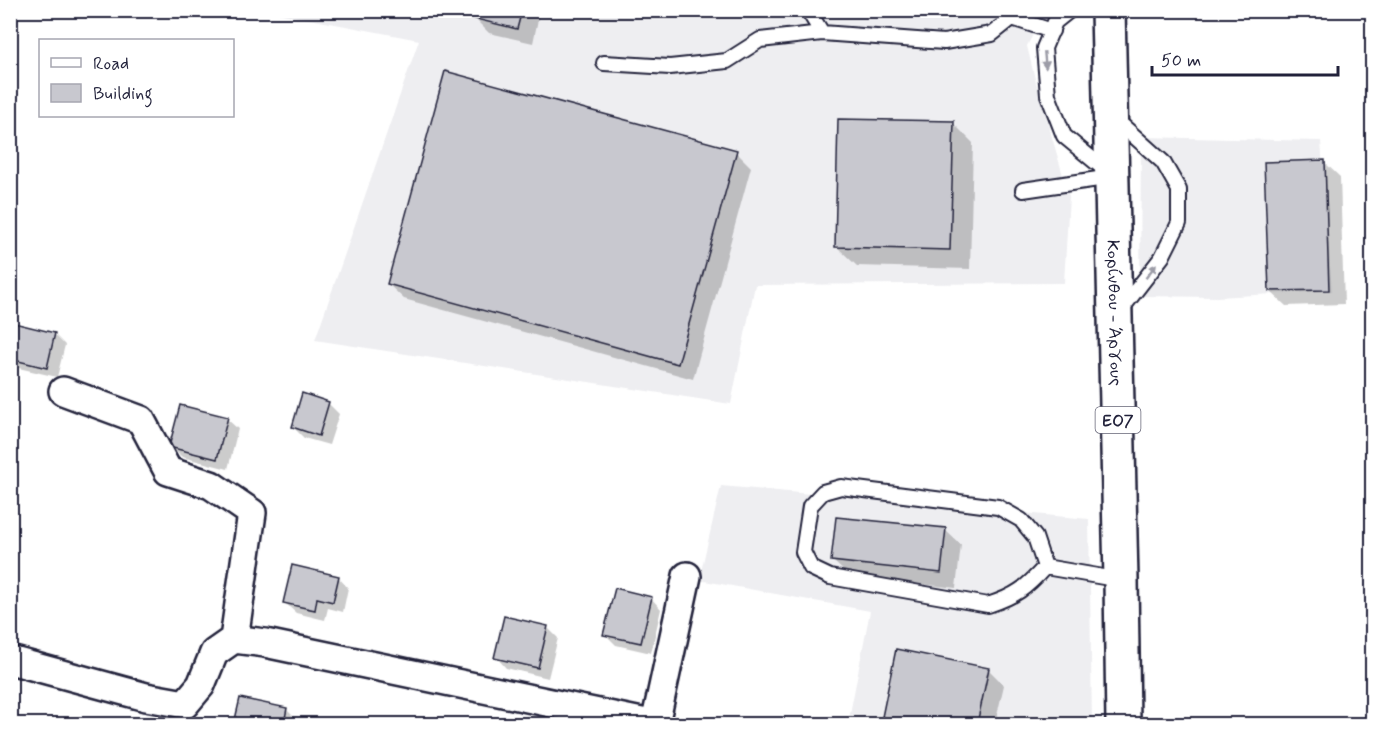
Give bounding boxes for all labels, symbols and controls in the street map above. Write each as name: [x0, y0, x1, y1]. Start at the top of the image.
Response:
legend: [39, 39, 234, 117]
scale bar: [1152, 39, 1338, 77]
text: 50 m: [1161, 49, 1201, 73]
one-way arrow: [1040, 50, 1050, 69]
text: Road: [93, 52, 129, 76]
text: Building: [93, 82, 153, 108]
street label: Κορίνθου - Άργους: [1100, 240, 1128, 386]
one-way arrow: [1145, 264, 1157, 280]
road number: ΕΟ7: [1096, 407, 1140, 433]

